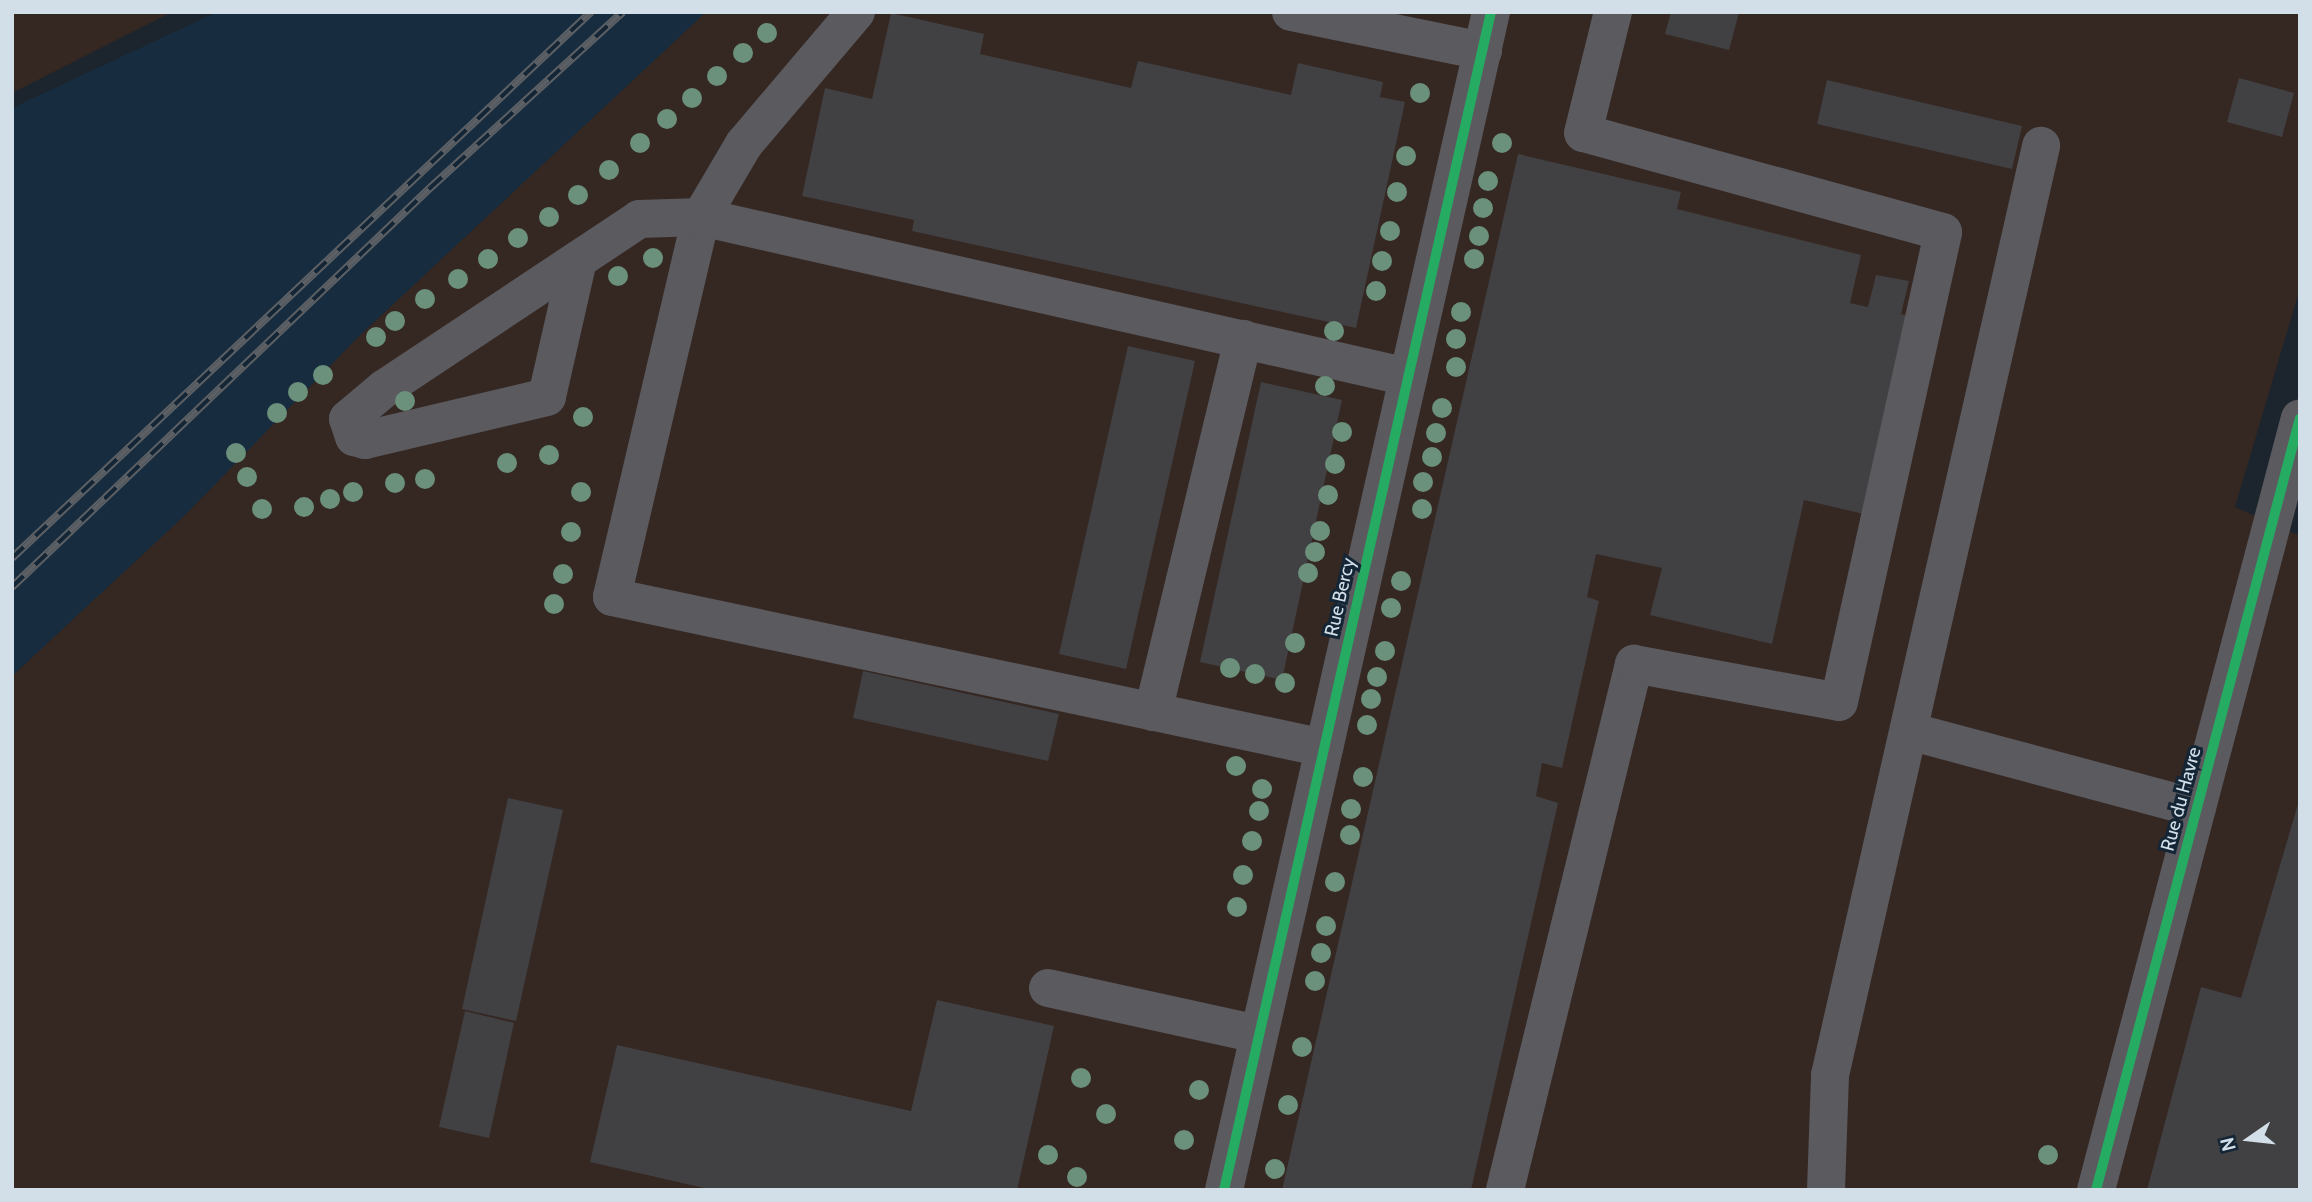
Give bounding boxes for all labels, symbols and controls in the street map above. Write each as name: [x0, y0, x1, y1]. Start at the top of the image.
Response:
street label: Rue Bercy: [1320, 555, 1360, 639]
street label: Rue du Havre: [2156, 744, 2206, 854]
north arrow: [2214, 1104, 2284, 1174]
text: N: [2215, 1135, 2241, 1154]

